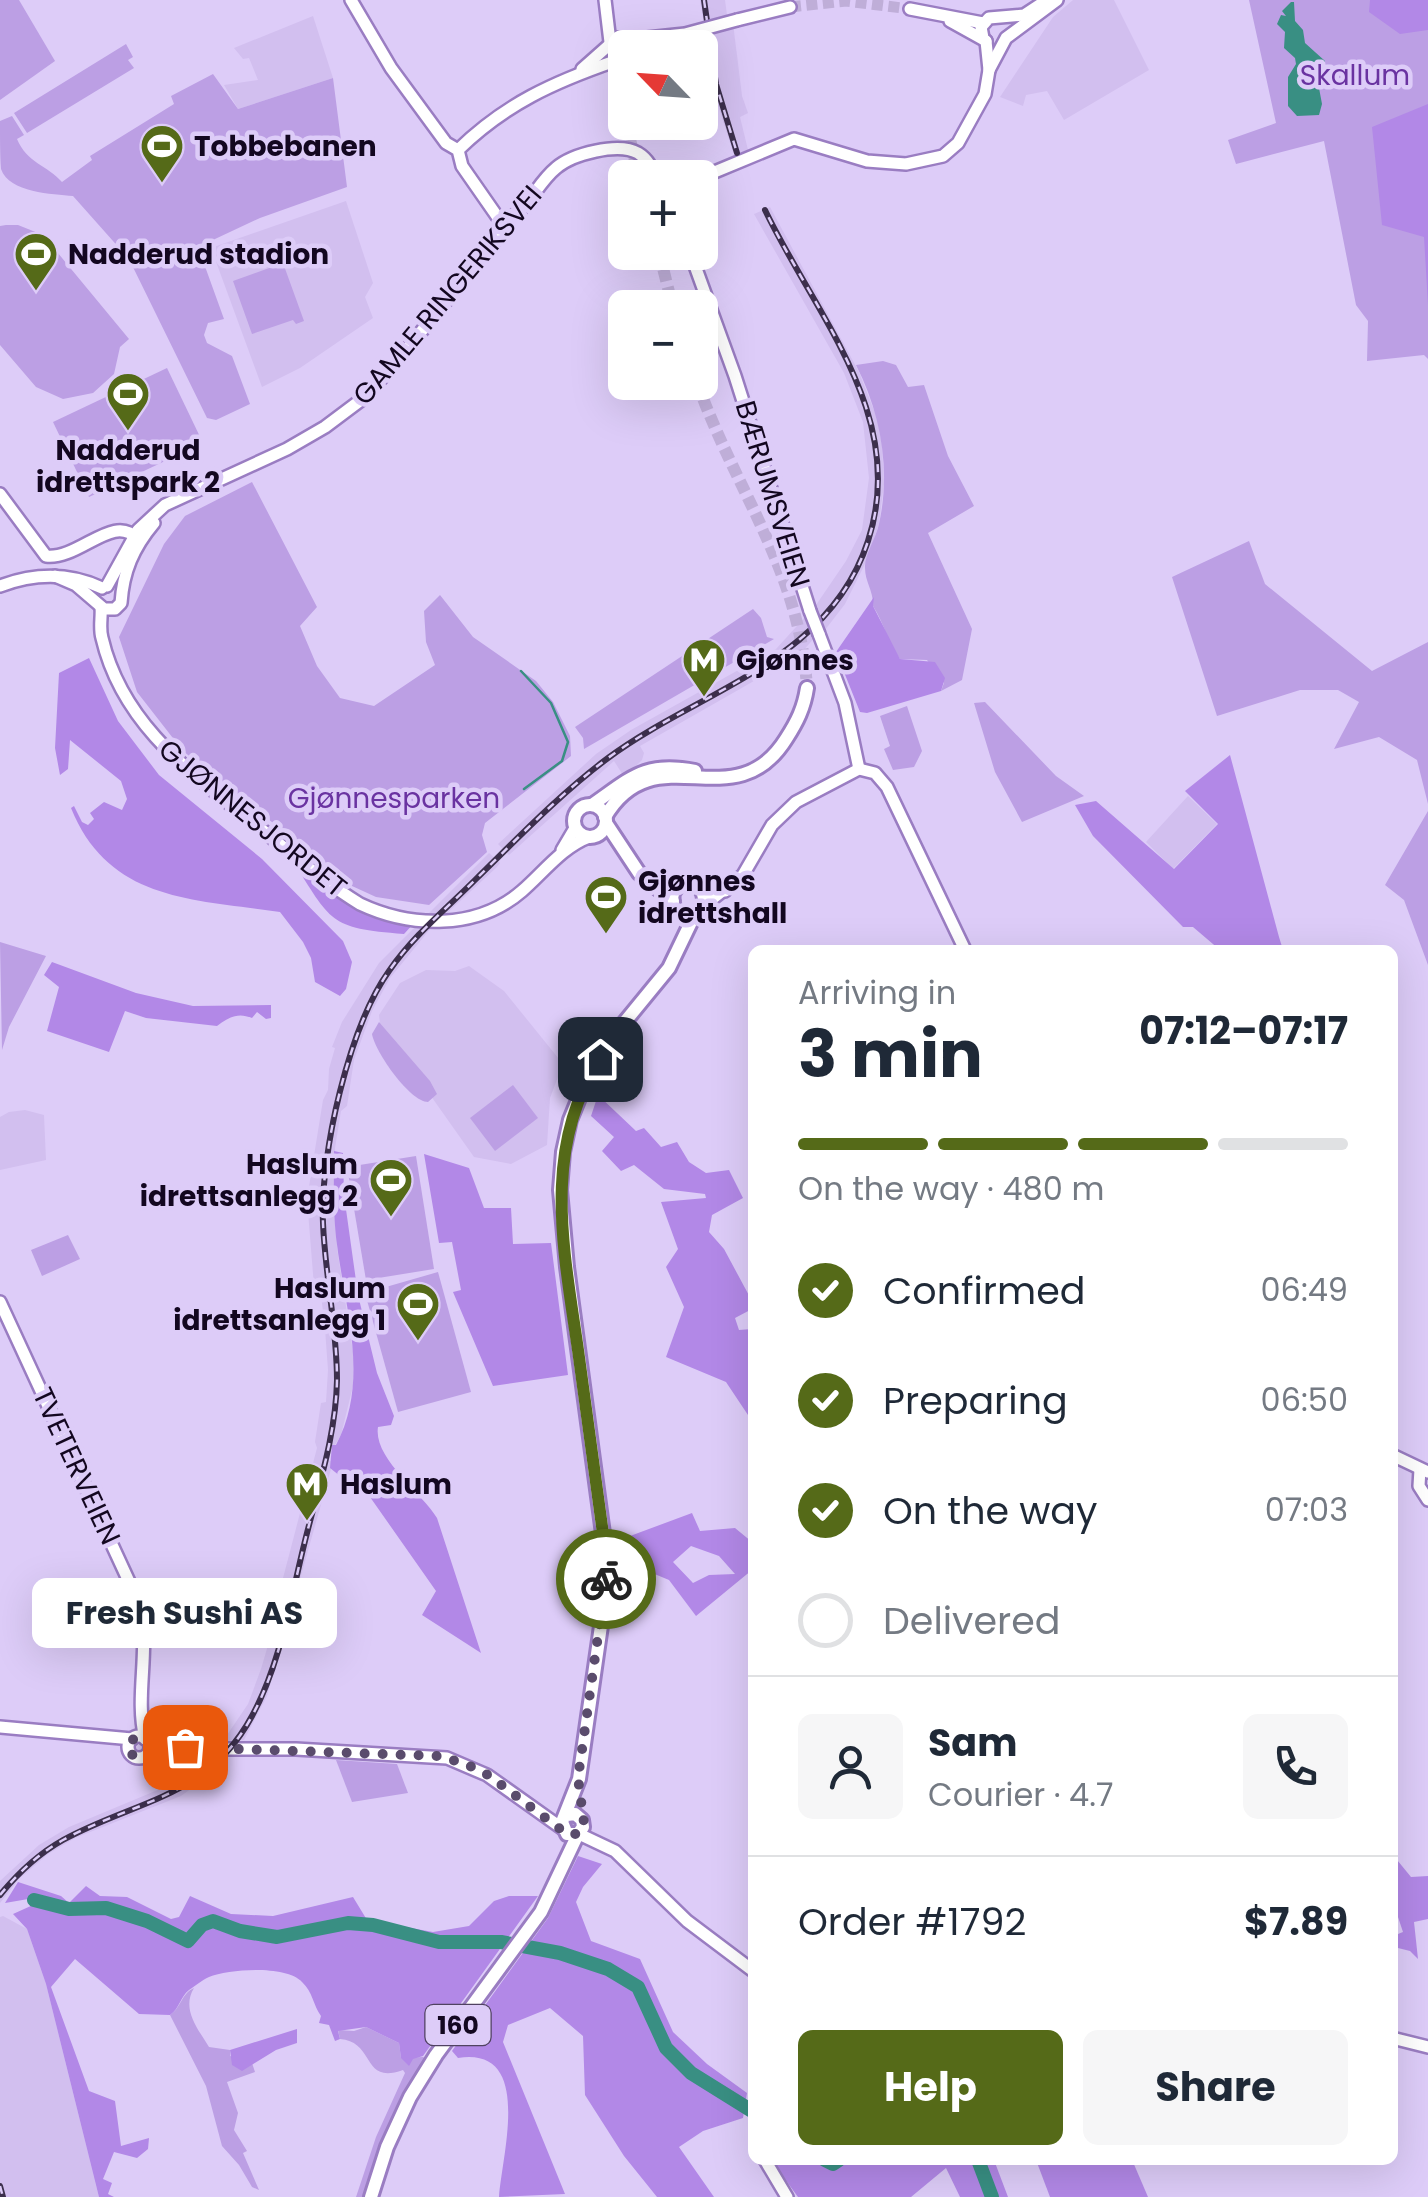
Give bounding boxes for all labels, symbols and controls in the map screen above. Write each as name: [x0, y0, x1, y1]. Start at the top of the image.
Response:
north arrow: [608, 30, 718, 140]
map controls: [608, 30, 718, 400]
park label: Skallum: [1300, 56, 1410, 95]
sports icon: Tobbebanen: [139, 123, 185, 184]
place label: Tobbebanen: [194, 127, 377, 166]
button: +: [608, 160, 718, 270]
street label: GAMLE RINGERIKSVEI: [344, 177, 551, 413]
sports icon: Nadderud stadion: [13, 231, 59, 292]
place label: Nadderud stadion: [68, 235, 329, 274]
button: −: [608, 290, 718, 400]
sports icon: Nadderud idrettspark 2: [105, 371, 151, 432]
street label: BÆRUMSVEIEN: [726, 396, 819, 592]
place label: Nadderud idrettspark 2: [36, 431, 220, 502]
metro station icon: Gjønnes: [681, 637, 727, 698]
place label: Gjønnes: [736, 641, 854, 680]
street label: GJØNNESJORDET: [150, 730, 355, 907]
park label: Gjønnesparken: [288, 779, 500, 818]
place label: Gjønnes idrettshall: [638, 862, 787, 933]
sports icon: Gjønnes idrettshall: [583, 874, 629, 935]
text: Arriving in: [798, 970, 956, 1015]
text: 07:12–07:17: [1139, 1004, 1348, 1057]
text: 3 min: [798, 1009, 983, 1100]
pin: [558, 1017, 643, 1102]
icon: home: [573, 1032, 628, 1087]
place label: Haslum idrettsanlegg 2: [140, 1145, 358, 1216]
sports icon: Haslum idrettsanlegg 2: [368, 1157, 414, 1218]
text: On the way · 480 m: [798, 1166, 1104, 1211]
icon: check: [798, 1263, 853, 1318]
text: Confirmed: [883, 1264, 1085, 1317]
text: 06:49: [1260, 1267, 1348, 1312]
place label: Haslum idrettsanlegg 1: [173, 1269, 386, 1340]
sports icon: Haslum idrettsanlegg 1: [395, 1281, 441, 1342]
icon: check: [798, 1373, 853, 1428]
text: Preparing: [883, 1374, 1068, 1427]
text: 06:50: [1261, 1377, 1348, 1422]
street label: TVETERVEIEN: [23, 1381, 130, 1551]
metro station icon: Haslum: [284, 1461, 330, 1522]
place label: Haslum: [340, 1465, 452, 1504]
icon: check: [798, 1483, 853, 1538]
text: On the way: [883, 1484, 1097, 1537]
text: 07:03: [1265, 1487, 1348, 1532]
courier: [556, 1529, 656, 1629]
icon: bike: [579, 1552, 634, 1607]
callout: Fresh Sushi AS: [32, 1577, 338, 1647]
text: Fresh Sushi AS: [66, 1590, 303, 1635]
text: Delivered: [883, 1594, 1060, 1647]
pin: [143, 1705, 228, 1790]
button: person: [798, 1714, 903, 1819]
button: phone: [1243, 1714, 1348, 1819]
text: Sam: [928, 1716, 1017, 1769]
icon: bag: [158, 1720, 213, 1775]
text: Courier · 4.7: [928, 1772, 1113, 1817]
text: Order #1792: [798, 1895, 1026, 1948]
text: $7.89: [1244, 1895, 1348, 1948]
road number: 160: [426, 2005, 490, 2045]
button: Help: [798, 2030, 1063, 2145]
button: Share: [1083, 2030, 1348, 2145]

